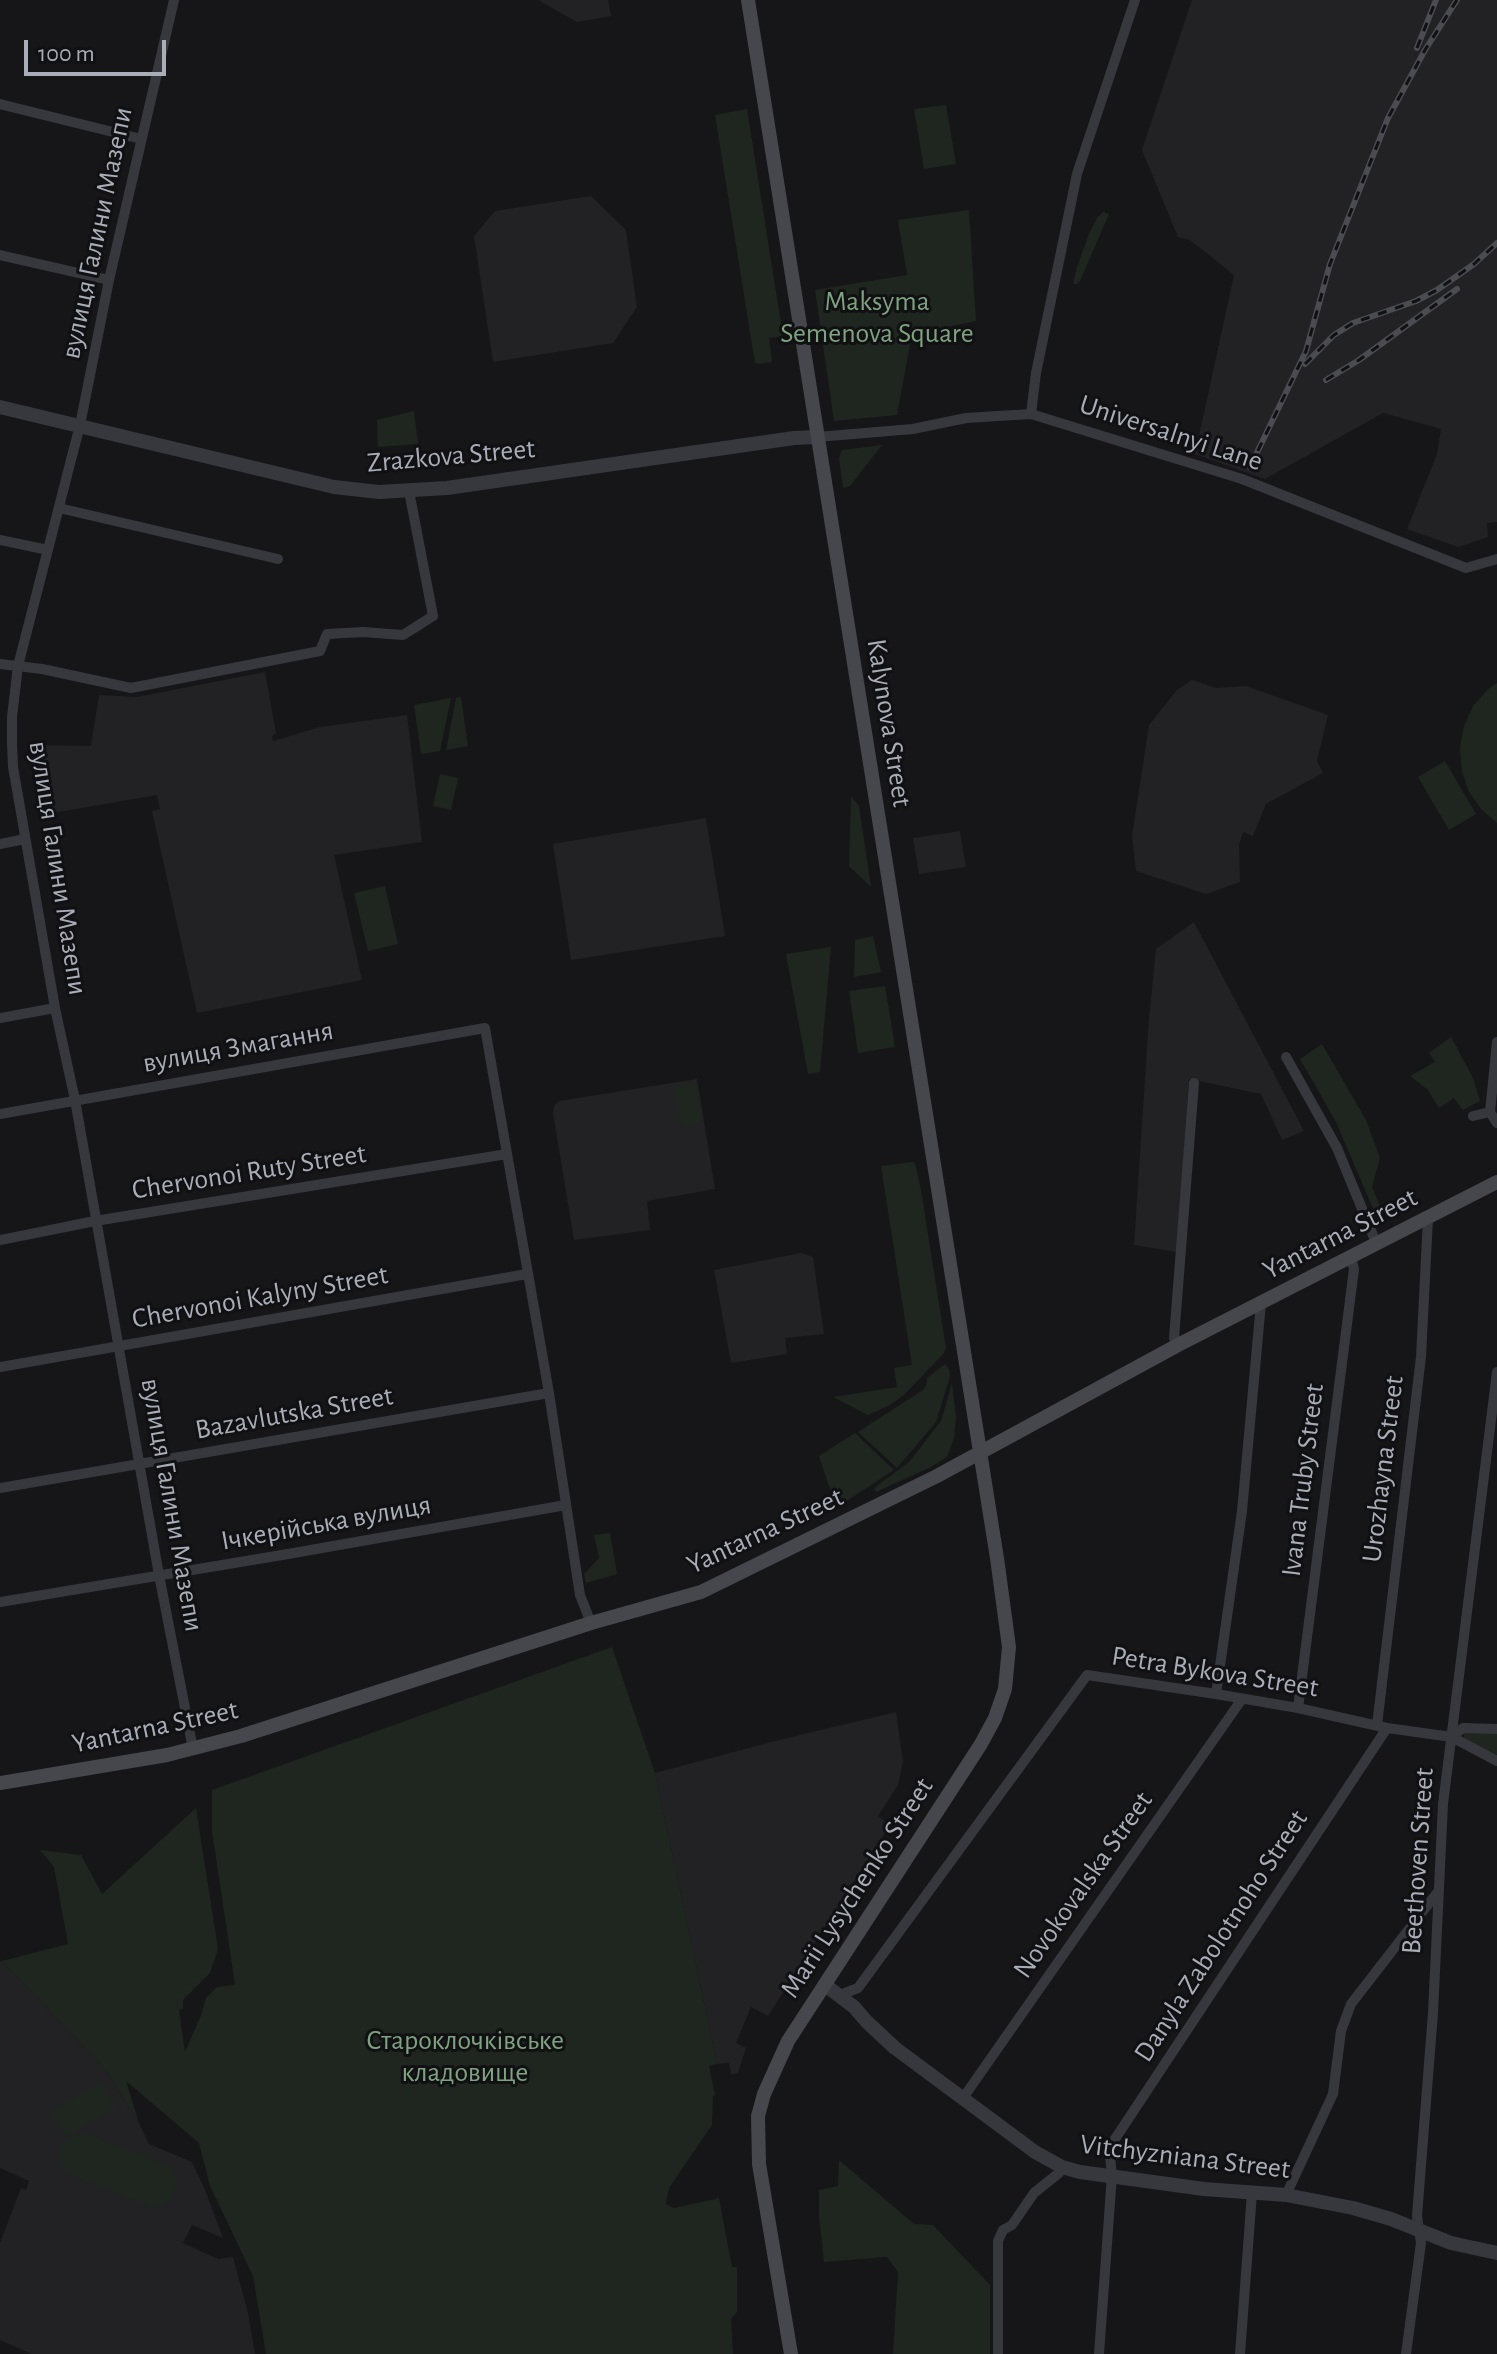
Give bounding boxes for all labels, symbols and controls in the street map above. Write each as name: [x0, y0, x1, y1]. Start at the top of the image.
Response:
scale bar: [28, 24, 170, 74]
text: 100 m: [38, 42, 95, 66]
street label: вулиця Галини Мазепи: [54, 104, 140, 362]
park label: Maksyma Semenova Square: [780, 285, 974, 351]
street label: Universalnyi Lane: [1075, 388, 1267, 478]
street label: Zrazkova Street: [366, 432, 536, 480]
street label: Kalynova Street: [859, 637, 919, 809]
street label: вулиця Галини Мазепи: [21, 739, 95, 997]
street label: вулиця Змагання: [140, 1014, 336, 1080]
street label: Chervonoi Ruty Street: [130, 1137, 368, 1207]
street label: Yantarna Street: [1257, 1181, 1423, 1287]
street label: Chervonoi Kalyny Street: [129, 1258, 391, 1336]
street label: Urozhayna Street: [1355, 1374, 1411, 1564]
street label: вулиця Галини Мазепи: [133, 1376, 211, 1634]
street label: Bazavlutska Street: [193, 1379, 395, 1447]
street label: Ivana Truby Street: [1274, 1381, 1332, 1579]
street label: Yantarna Street: [681, 1480, 849, 1582]
street label: Ічкерійська вулиця: [218, 1488, 434, 1558]
street label: Petra Bykova Street: [1109, 1639, 1321, 1705]
street label: Yantarna Street: [69, 1693, 241, 1761]
street label: Beethoven Street: [1395, 1767, 1441, 1955]
street label: Marii Lysychenko Street: [773, 1772, 941, 2004]
street label: Novokovalska Street: [1006, 1785, 1160, 1985]
street label: Danyla Zabolotnoho Street: [1127, 1804, 1315, 2068]
park label: Староклочківське кладовище: [366, 2024, 564, 2090]
street label: Vitchyzniana Street: [1078, 2127, 1292, 2187]

